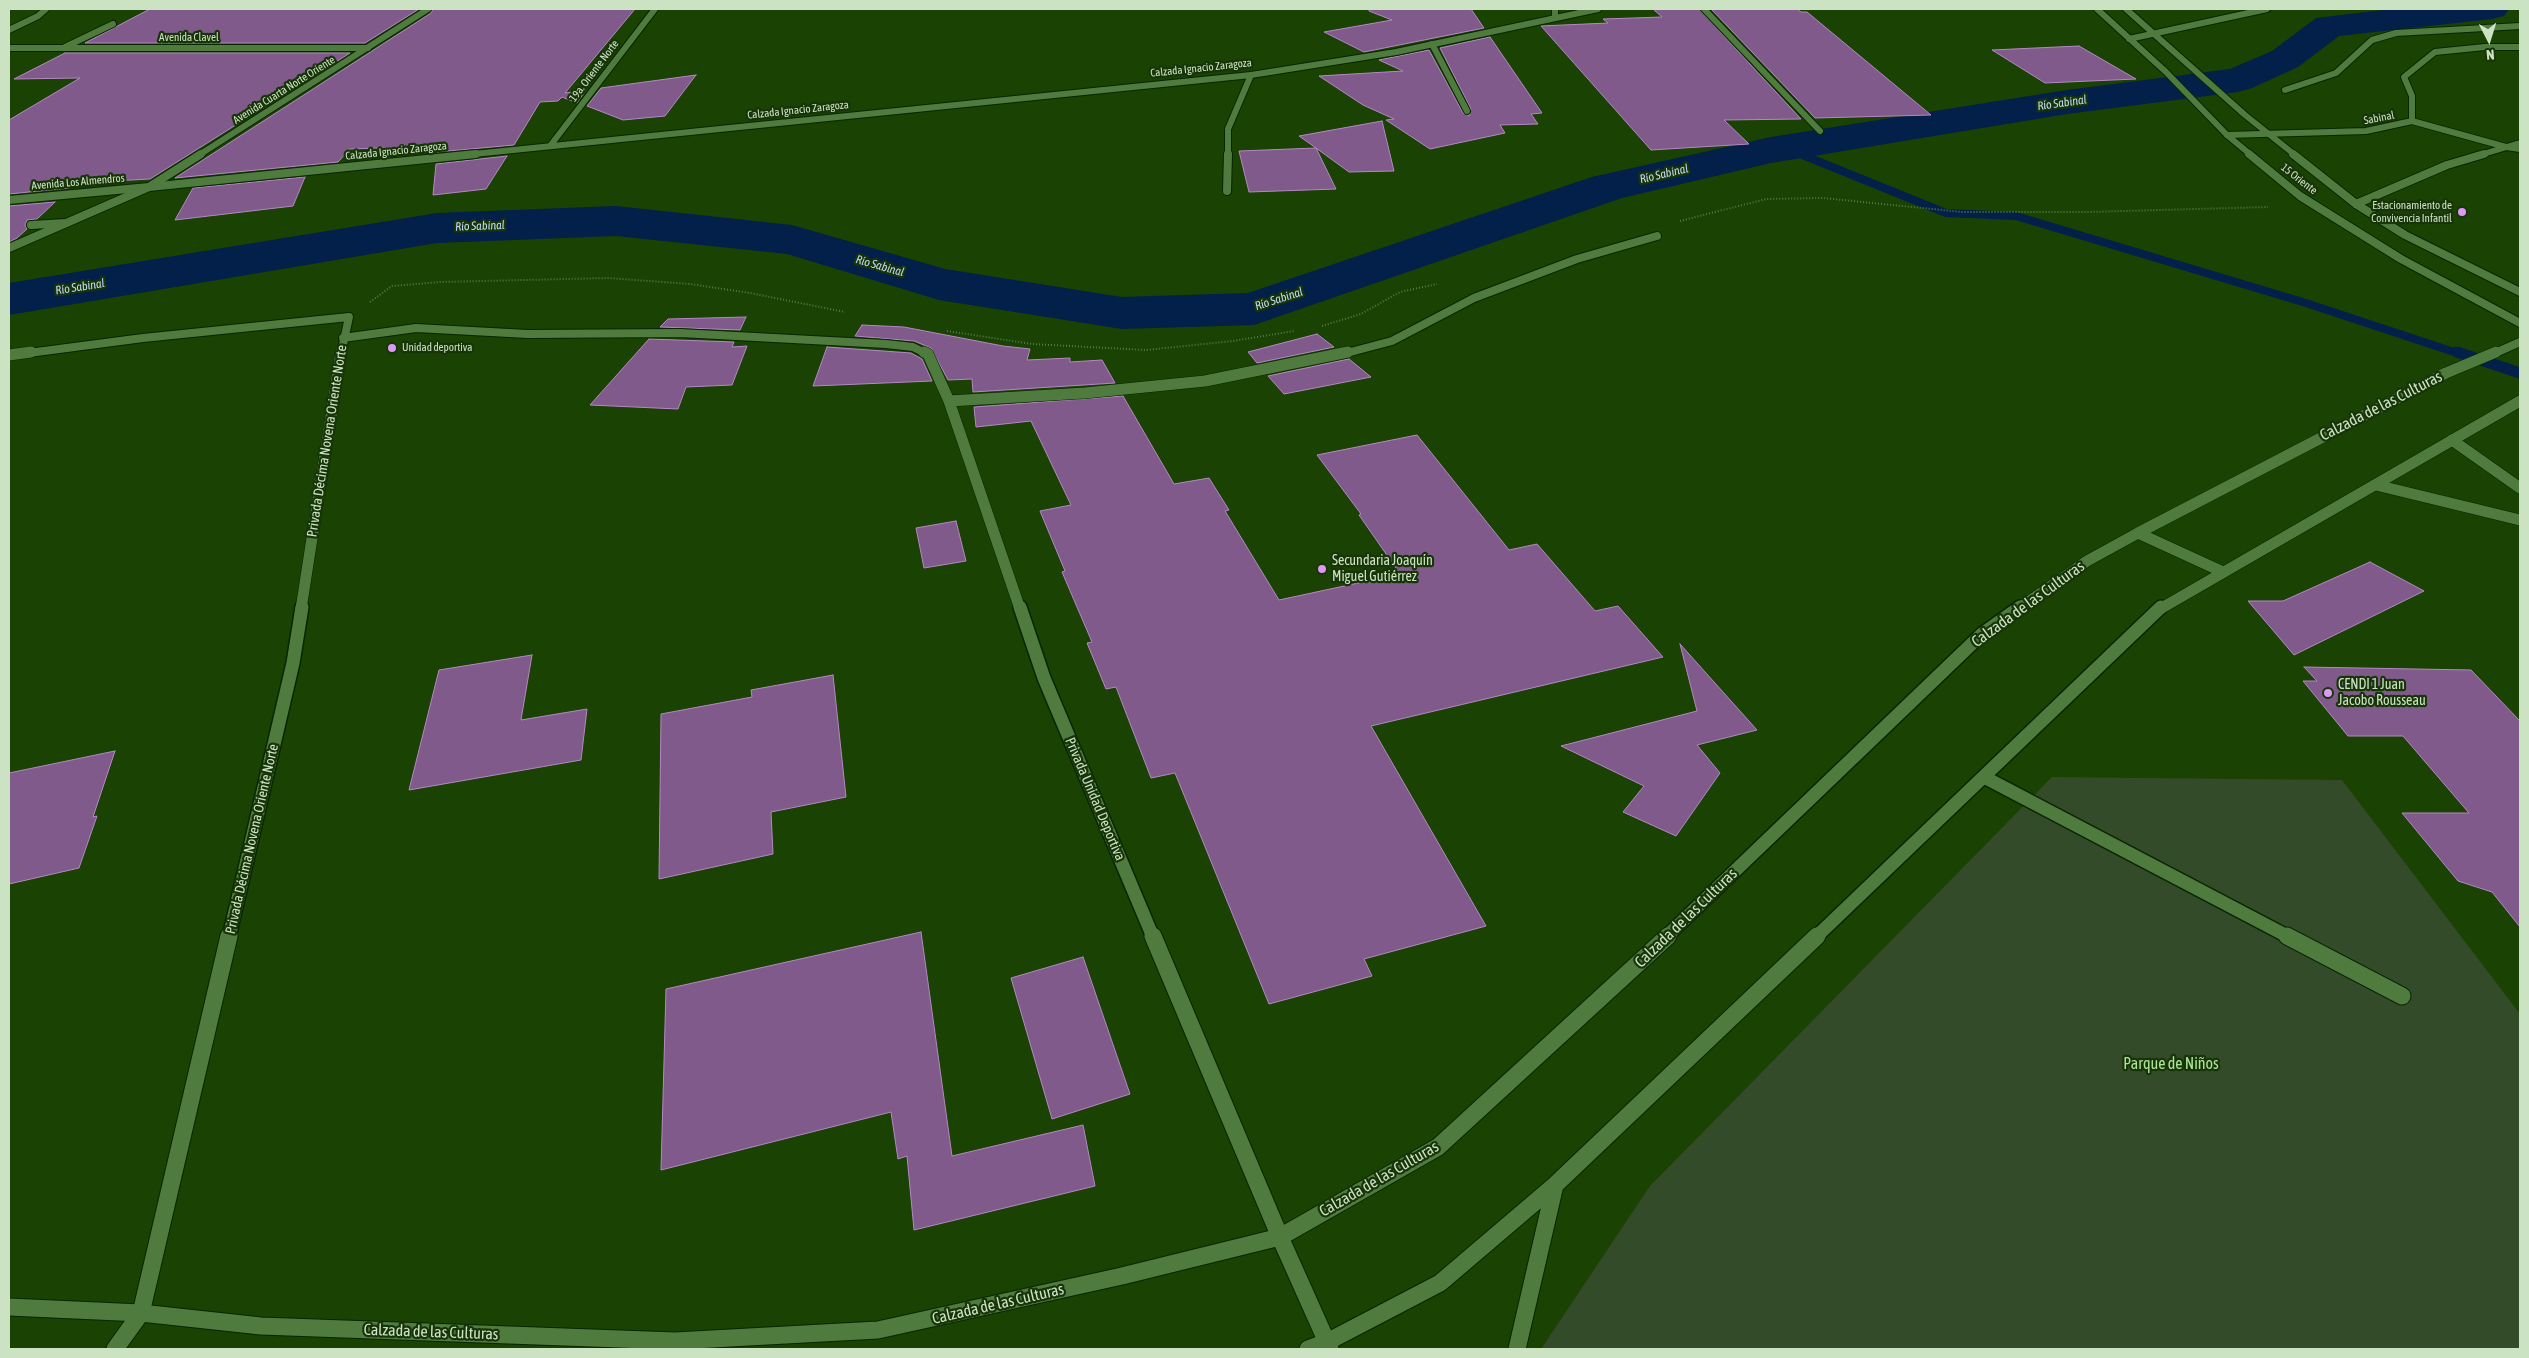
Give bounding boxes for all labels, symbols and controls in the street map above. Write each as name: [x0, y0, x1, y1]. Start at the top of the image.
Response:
north arrow: [2464, 15, 2514, 65]
street label: Avenida Clavel: [159, 31, 219, 45]
street label: 19a. Oriente Norte: [567, 38, 621, 104]
text: N: [2486, 47, 2495, 63]
street label: Avenida Cuarta Norte Oriente: [231, 53, 337, 127]
street label: Calzada Ignacio Zaragoza: [1150, 56, 1252, 80]
water label: Río Sabinal: [2036, 92, 2088, 114]
street label: Calzada Ignacio Zaragoza: [747, 98, 849, 122]
street label: Sabinal: [2363, 109, 2395, 127]
street label: Calzada Ignacio Zaragoza: [345, 139, 447, 163]
water label: Río Sabinal: [1638, 161, 1690, 187]
street label: 15 Oriente: [2278, 161, 2320, 197]
street label: Avenida Los Almendros: [31, 171, 125, 193]
place label: Estacionamiento de Convivencia Infantil: [2371, 199, 2452, 225]
marker: Estacionamiento de Convivencia Infantil: [2456, 206, 2468, 218]
water label: Río Sabinal: [455, 218, 505, 234]
water label: Río Sabinal: [854, 252, 906, 280]
water label: Río Sabinal: [54, 276, 106, 298]
water label: Río Sabinal: [1253, 284, 1305, 314]
place label: Unidad deportiva: [402, 341, 472, 355]
marker: Unidad deportiva: [386, 342, 398, 354]
street label: Privada Décima Novena Oriente Norte: [304, 344, 350, 538]
street label: Calzada de las Culturas: [2317, 367, 2445, 445]
place label: Secundaria Joaquín Miguel Gutiérrez: [1332, 553, 1433, 586]
street label: Calzada de las Culturas: [1968, 557, 2088, 651]
marker: Secundaria Joaquín Miguel Gutiérrez: [1316, 563, 1328, 575]
place label: CENDI 1 Juan Jacobo Rousseau: [2338, 677, 2426, 710]
marker: CENDI 1 Juan Jacobo Rousseau: [2322, 687, 2334, 699]
street label: Privada Unidad Deportiva: [1061, 735, 1129, 863]
street label: Privada Décima Novena Oriente Norte: [222, 742, 282, 936]
street label: Calzada de las Culturas: [1631, 864, 1741, 972]
park label: Parque de Niños: [2123, 1054, 2219, 1074]
street label: Calzada de las Culturas: [1316, 1137, 1442, 1221]
street label: Calzada de las Culturas: [930, 1279, 1066, 1329]
street label: Calzada de las Culturas: [363, 1320, 499, 1344]

